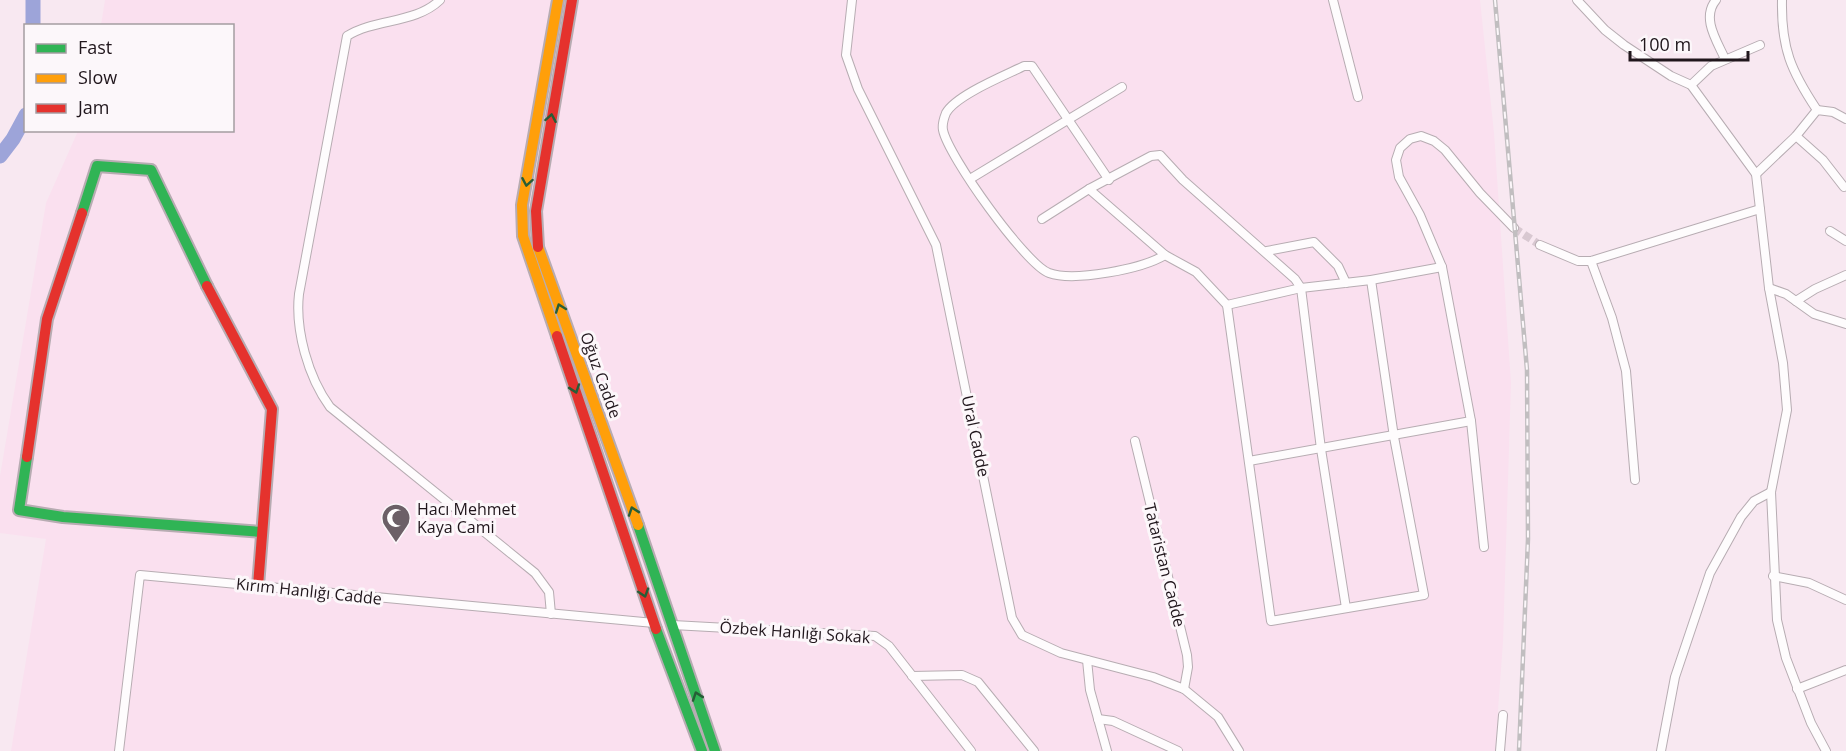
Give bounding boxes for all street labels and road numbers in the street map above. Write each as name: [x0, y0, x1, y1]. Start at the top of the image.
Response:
street label: Oğuz Cadde: [575, 329, 627, 421]
street label: Ural Cadde: [957, 393, 995, 479]
street label: Tataristan Cadde: [1139, 501, 1191, 629]
street label: Kırım Hanlığı Cadde: [235, 572, 383, 610]
street label: Özbek Hanlığı Sokak: [719, 616, 872, 648]

